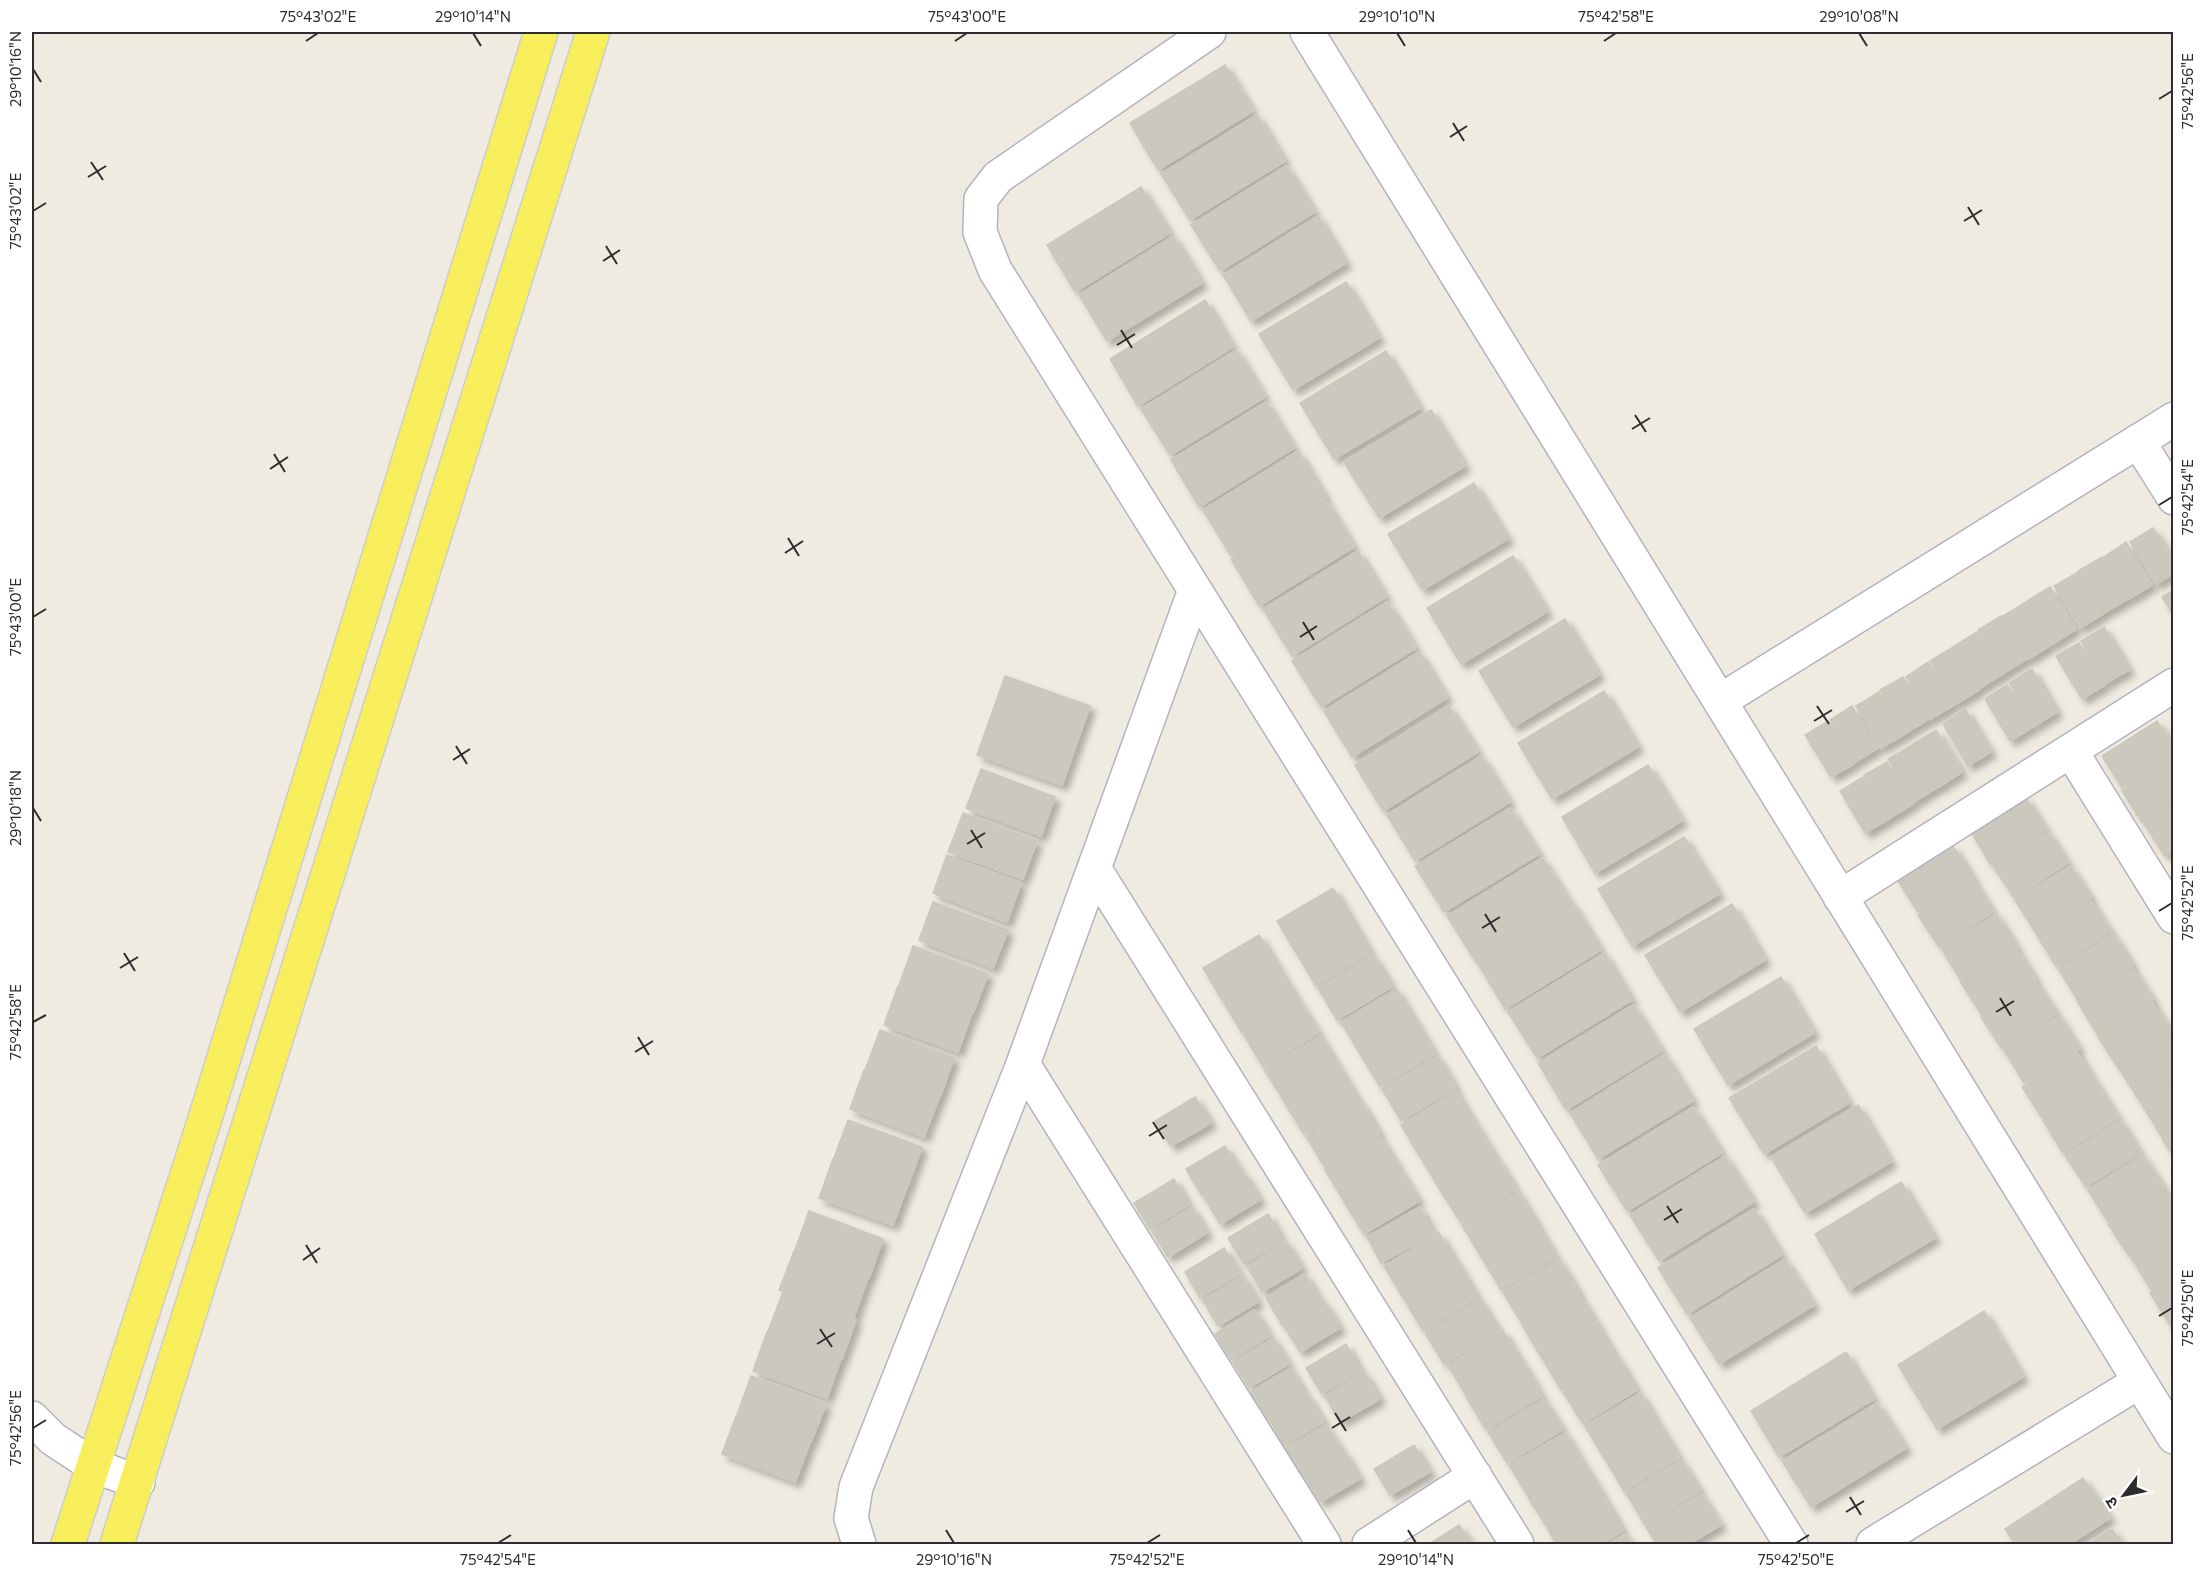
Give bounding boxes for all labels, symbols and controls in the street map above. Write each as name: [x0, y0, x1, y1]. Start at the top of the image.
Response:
text: 75°43'02"E: [280, 7, 356, 25]
text: 29°10'14"N: [435, 7, 511, 25]
text: 75°43'00"E: [928, 7, 1006, 25]
text: 29°10'10"N: [1359, 7, 1435, 25]
text: 75°42'58"E: [1578, 7, 1654, 25]
text: 29°10'08"N: [1819, 7, 1899, 25]
text: 29°10'16"N: [6, 31, 24, 107]
text: 75°42'56"E: [2178, 53, 2196, 129]
text: 75°43'02"E: [6, 173, 24, 249]
text: 75°42'54"E: [2178, 459, 2196, 535]
text: 75°43'00"E: [6, 578, 24, 656]
text: 29°10'18"N: [6, 770, 24, 846]
text: 75°42'52"E: [2178, 865, 2196, 941]
text: 75°42'58"E: [6, 984, 24, 1060]
text: 75°42'50"E: [2178, 1270, 2196, 1346]
text: 75°42'56"E: [6, 1390, 24, 1466]
north arrow: [2094, 1465, 2154, 1525]
text: उ: [2100, 1494, 2121, 1512]
text: 75°42'54"E: [460, 1550, 536, 1568]
text: 29°10'16"N: [916, 1550, 992, 1568]
text: 75°42'52"E: [1109, 1550, 1185, 1568]
text: 29°10'14"N: [1378, 1550, 1454, 1568]
text: 75°42'50"E: [1758, 1550, 1834, 1568]

